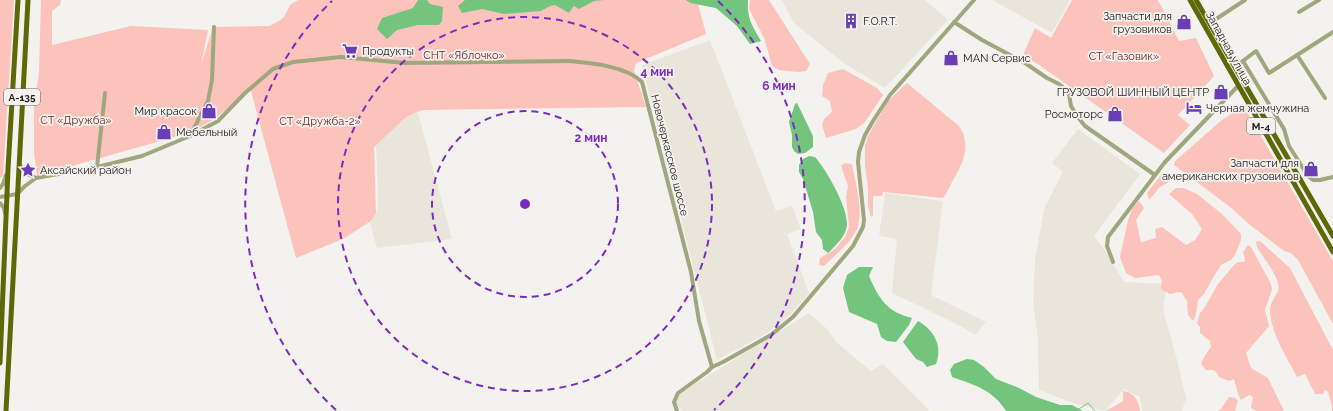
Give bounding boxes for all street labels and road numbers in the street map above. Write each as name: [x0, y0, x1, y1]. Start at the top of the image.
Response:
street label: Западная улица: [1203, 9, 1254, 87]
road number: А-135: [4, 89, 40, 105]
street label: Новочеркасское шоссе: [648, 93, 691, 218]
road number: М-4: [1247, 118, 1275, 134]

